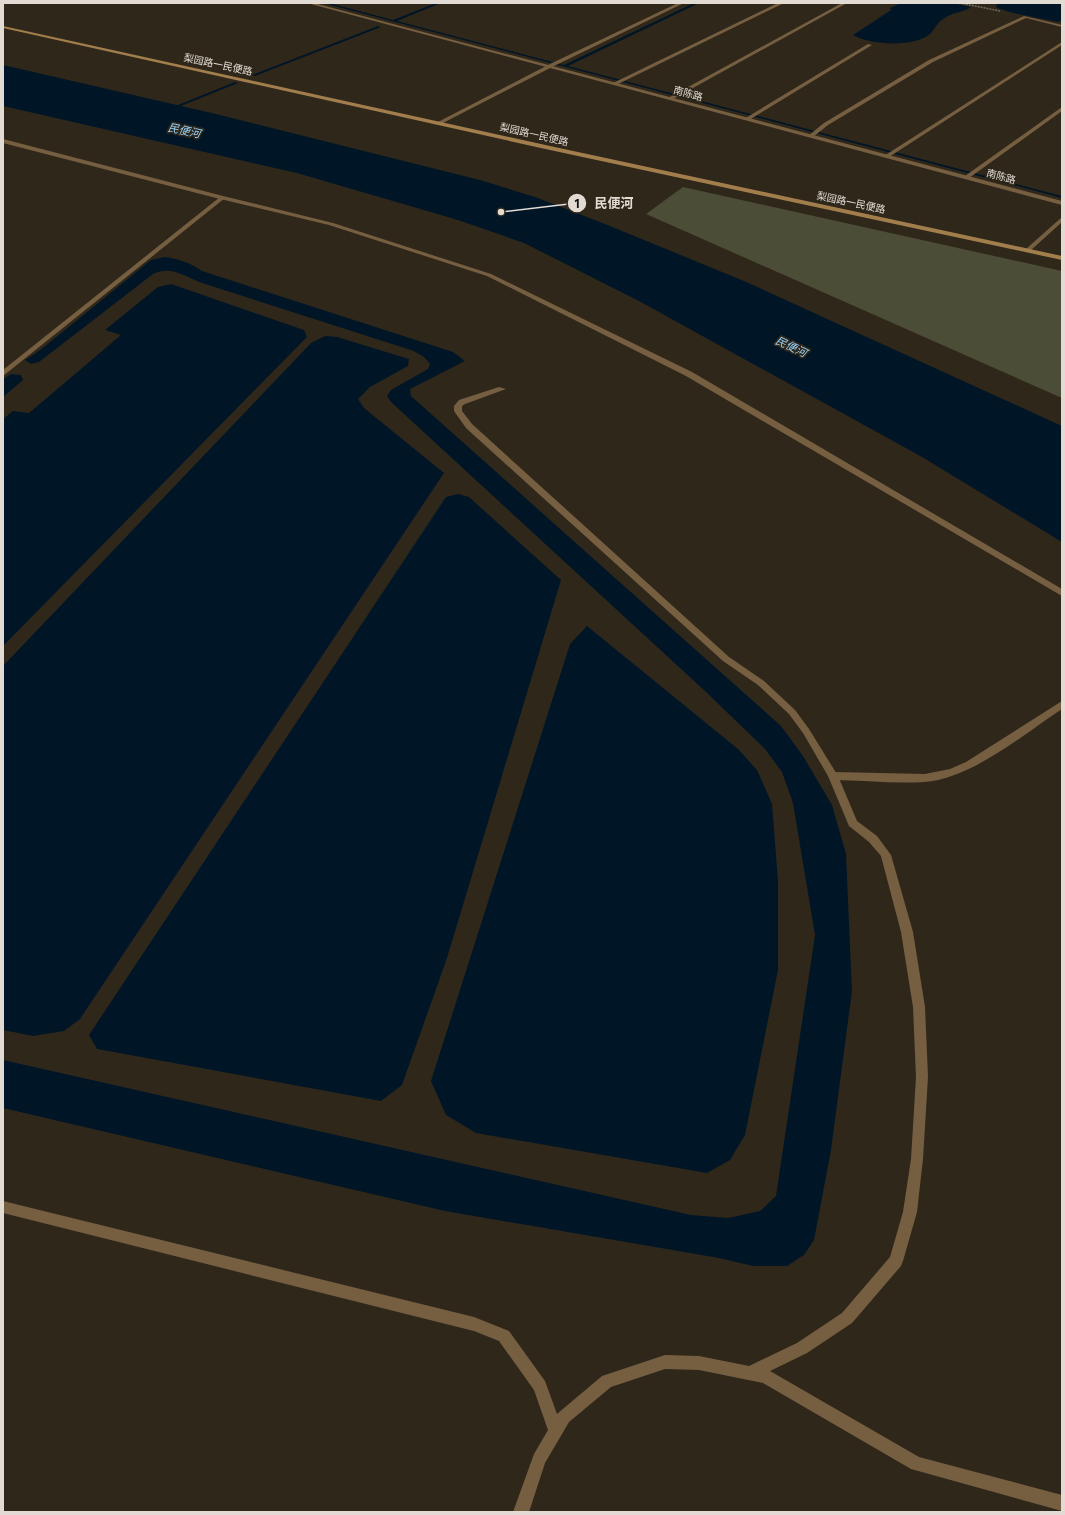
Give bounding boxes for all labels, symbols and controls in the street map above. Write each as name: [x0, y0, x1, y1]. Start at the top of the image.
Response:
street label: 梨园路一民便路: [183, 52, 253, 78]
street label: 南陈路: [672, 84, 704, 104]
water label: 民便河: [167, 121, 203, 141]
street label: 梨园路一民便路: [499, 121, 569, 149]
street label: 南陈路: [985, 167, 1017, 187]
street label: 梨园路一民便路: [816, 190, 886, 216]
callout: 民便河: [567, 191, 642, 216]
text: 民便河: [594, 196, 634, 211]
text: 1: [574, 197, 580, 211]
water label: 民便河: [773, 334, 811, 361]

